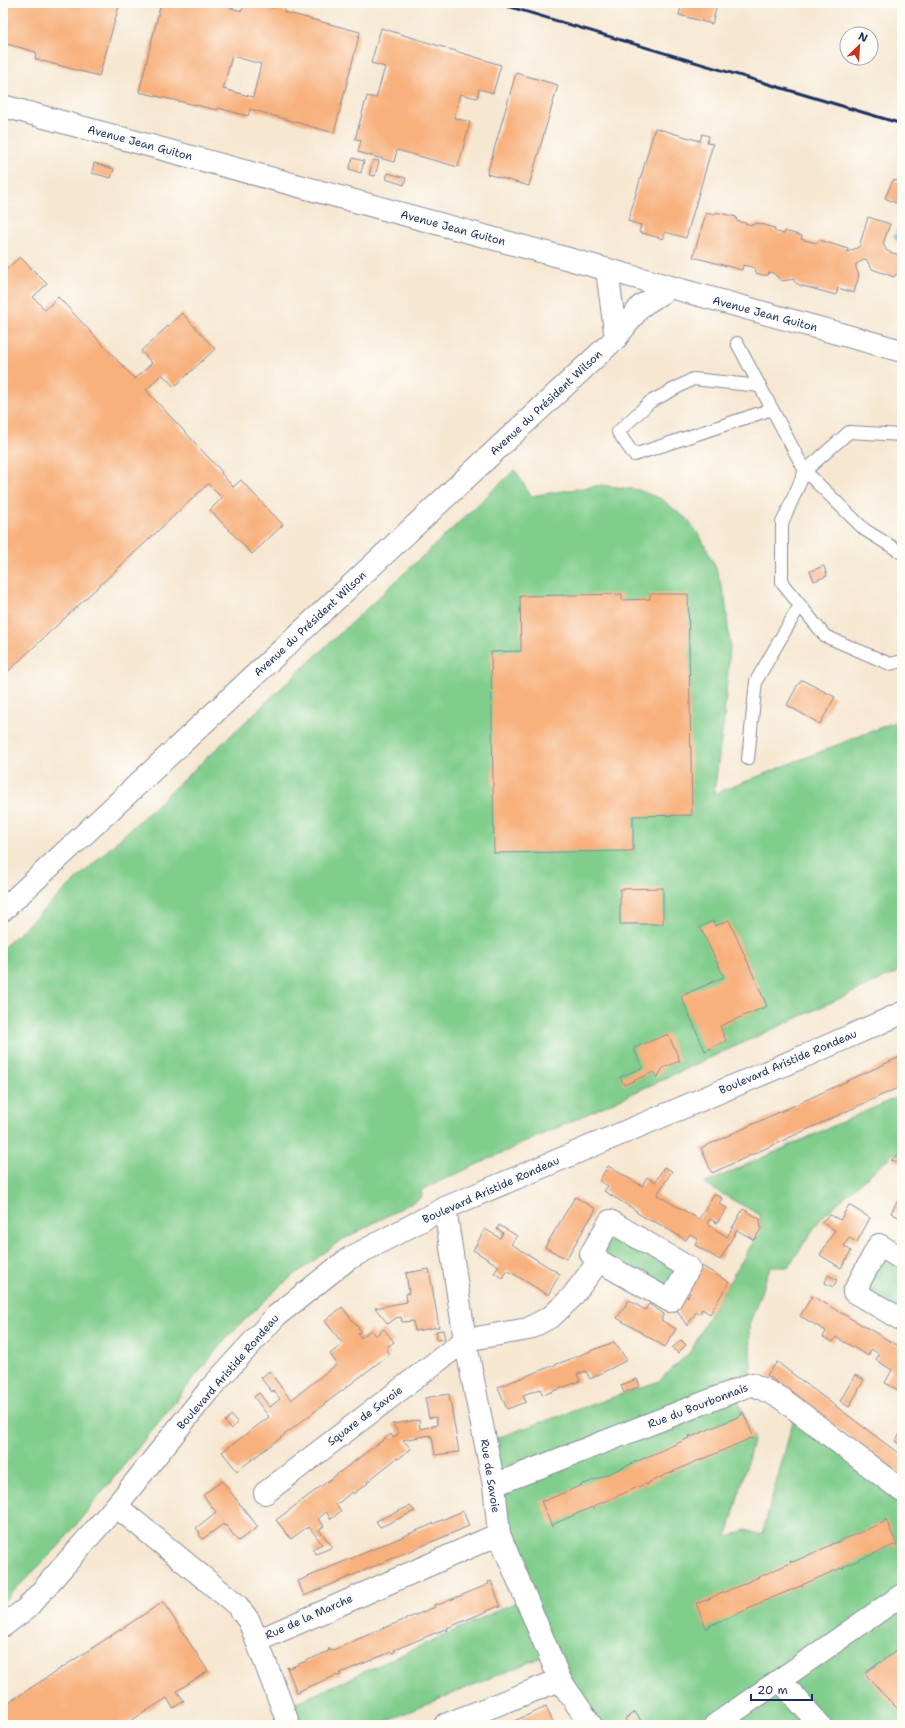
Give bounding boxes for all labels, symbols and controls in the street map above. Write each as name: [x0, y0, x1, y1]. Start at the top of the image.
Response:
north arrow: [839, 26, 879, 66]
text: N: [856, 29, 870, 46]
street label: Avenue Jean Guiton: [86, 122, 194, 164]
street label: Avenue Jean Guiton: [399, 207, 507, 249]
street label: Avenue Jean Guiton: [711, 293, 819, 335]
street label: Avenue du Président Wilson: [487, 347, 605, 459]
street label: Avenue du Président Wilson: [251, 568, 369, 680]
street label: Boulevard Aristide Rondeau: [717, 1026, 859, 1098]
street label: Boulevard Aristide Rondeau: [420, 1153, 562, 1227]
street label: Boulevard Aristide Rondeau: [174, 1311, 282, 1433]
street label: Rue du Bourbonnais: [646, 1380, 750, 1432]
street label: Square de Savoie: [324, 1383, 406, 1449]
street label: Rue de Savoie: [477, 1438, 503, 1514]
street label: Rue de la Marche: [263, 1591, 355, 1643]
scale bar: [751, 1676, 812, 1702]
text: 20 m: [757, 1682, 788, 1698]

